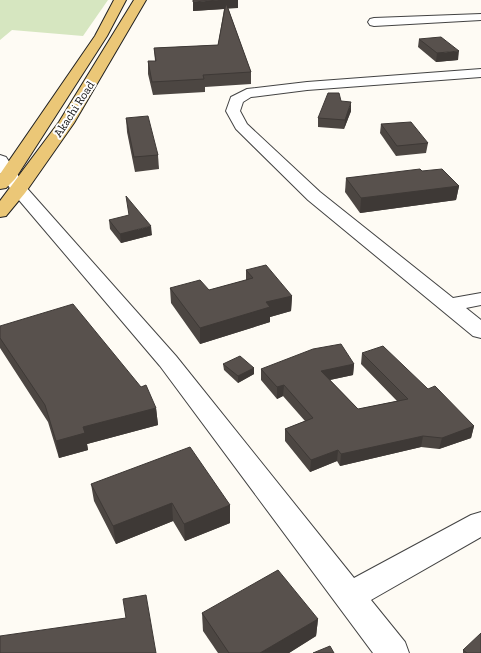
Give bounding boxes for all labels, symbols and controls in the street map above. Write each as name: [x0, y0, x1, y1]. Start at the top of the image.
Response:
street label: Akachi Road: [51, 78, 98, 140]

